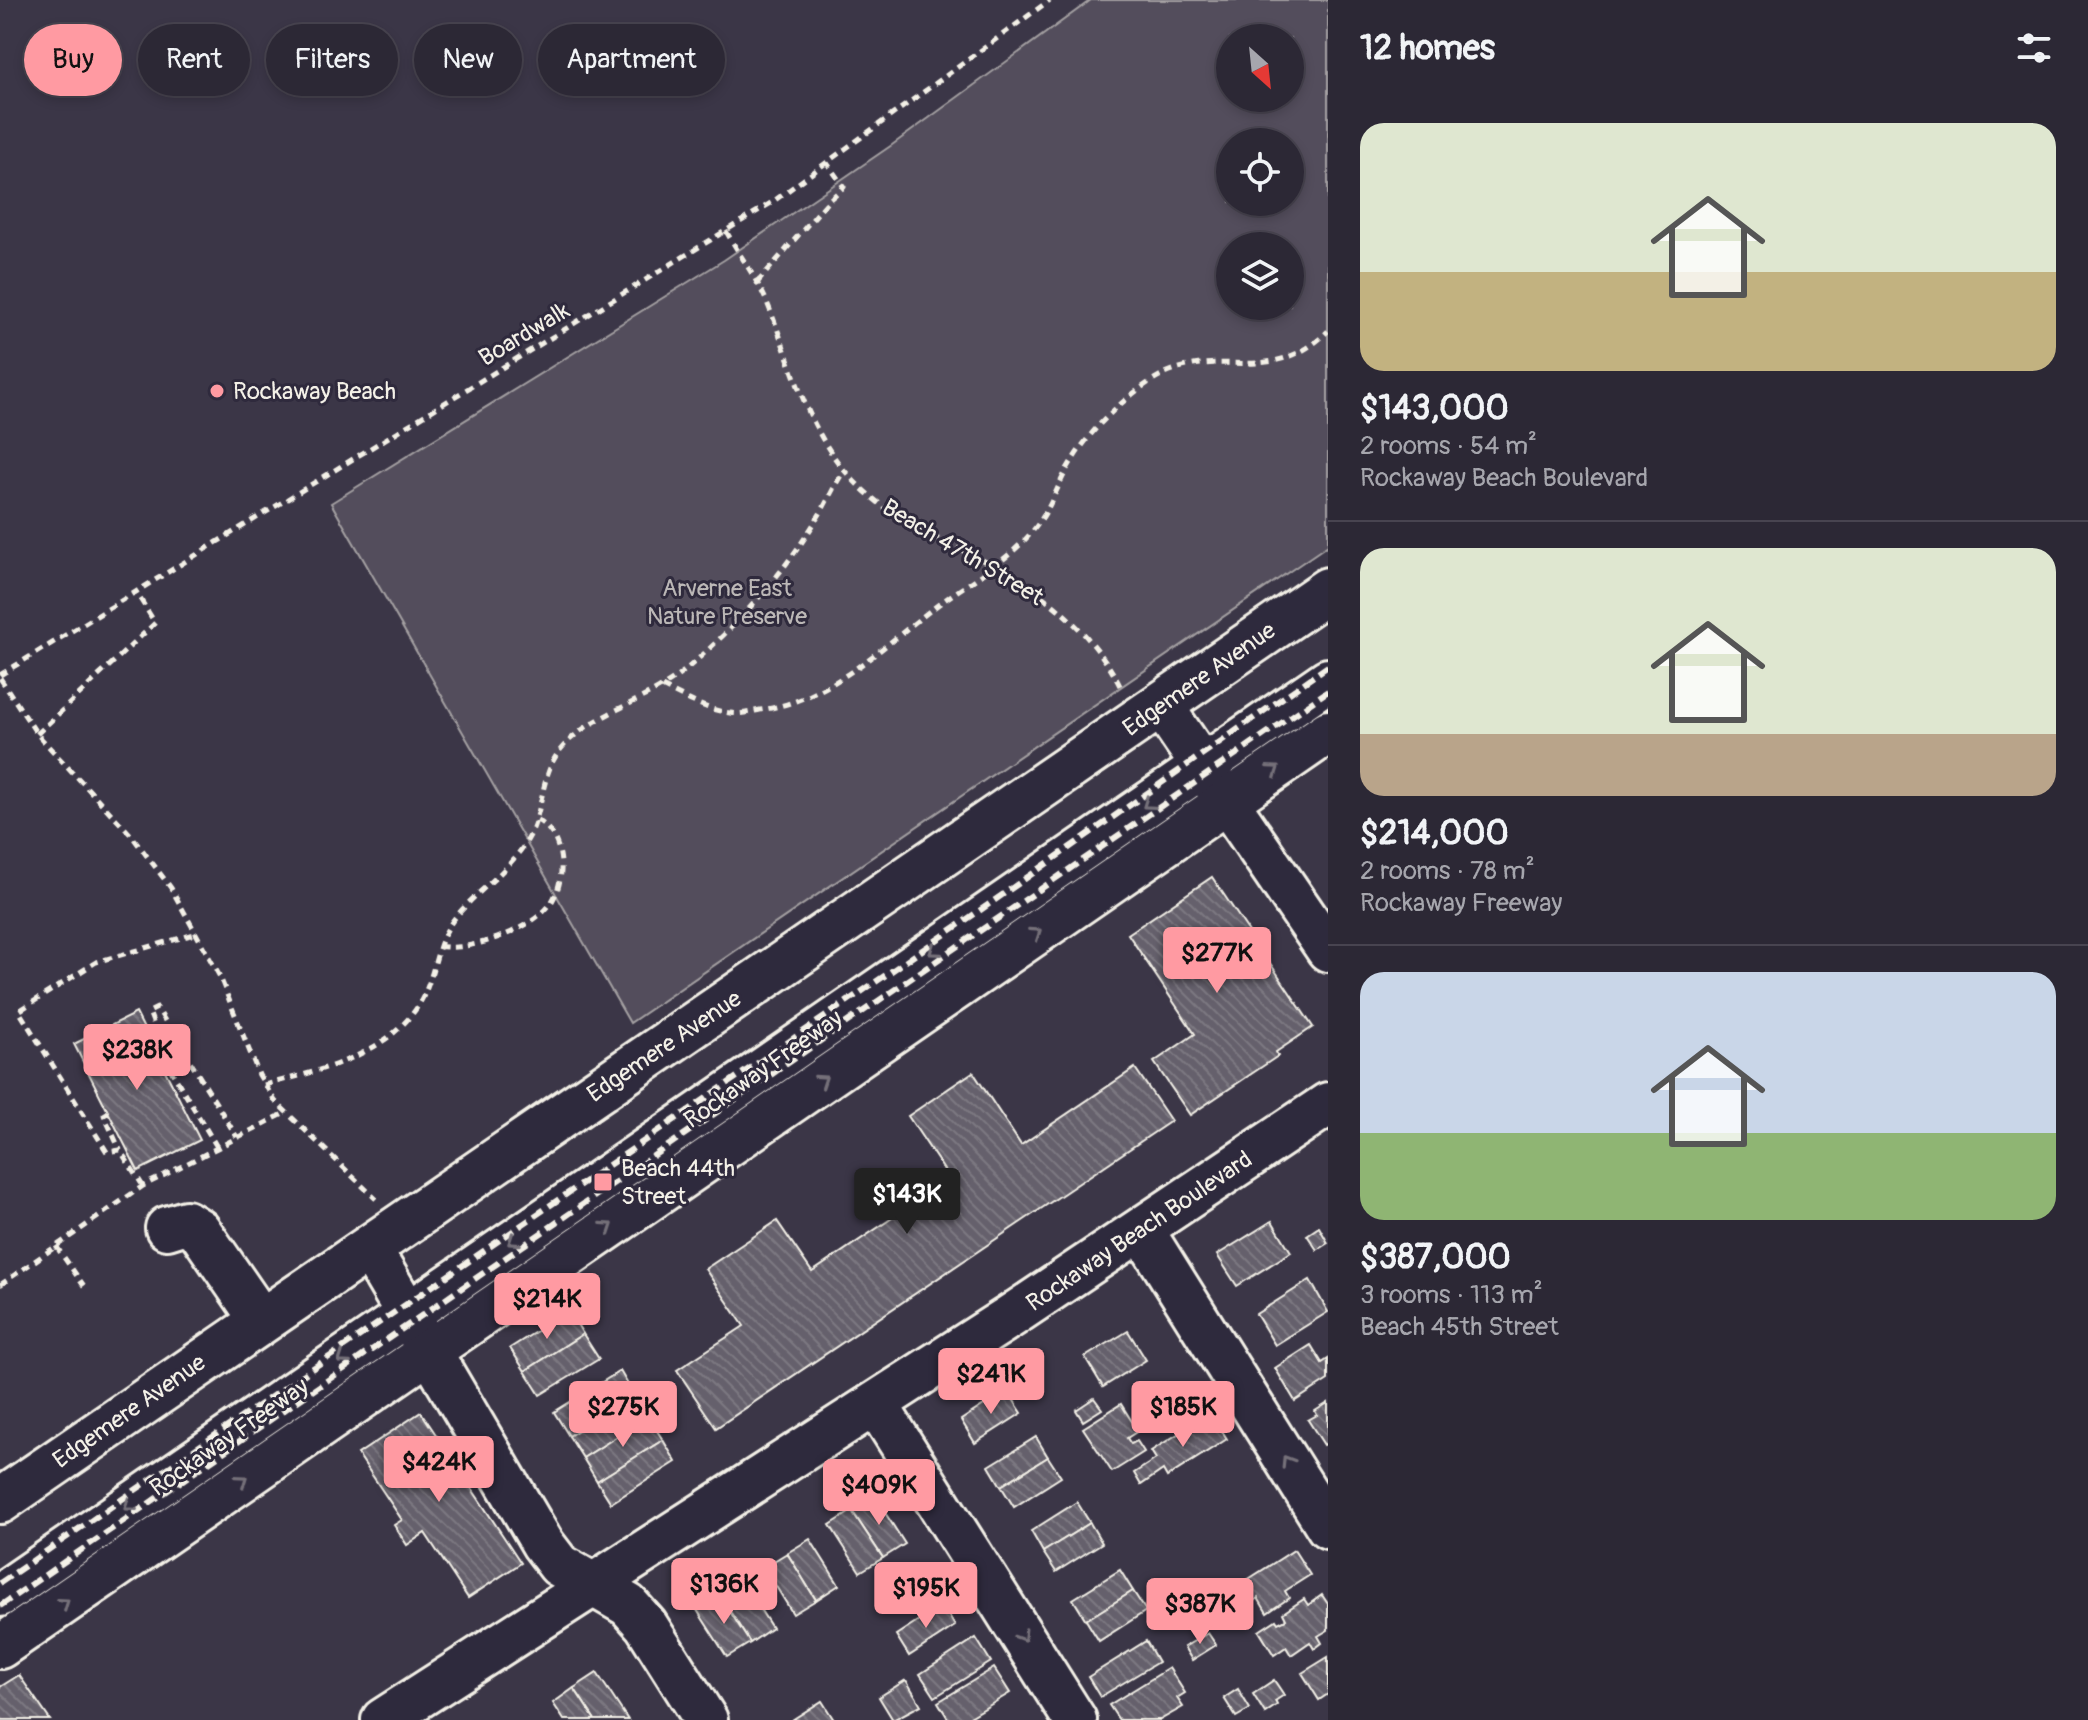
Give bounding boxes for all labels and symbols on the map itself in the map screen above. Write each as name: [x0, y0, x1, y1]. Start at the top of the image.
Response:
north arrow: [1216, 24, 1304, 112]
street label: Boardwalk: [474, 296, 575, 373]
place label: Rockaway Beach: [233, 377, 396, 406]
marker: Rockaway Beach: [208, 382, 226, 400]
street label: Beach 47th Street: [877, 493, 1049, 612]
park label: Arverne East Nature Preserve: [647, 574, 807, 631]
street label: Edgemere Avenue: [1117, 616, 1281, 743]
one-way arrow: [1265, 765, 1279, 780]
one-way arrow: [1143, 794, 1157, 809]
pin: $277K: [1161, 927, 1273, 995]
one-way arrow: [1028, 928, 1042, 943]
one-way arrow: [929, 941, 943, 956]
street label: Edgemere Avenue: [582, 984, 747, 1109]
street label: Rockaway Freeway: [678, 1004, 848, 1135]
pin: $238K: [81, 1024, 193, 1092]
one-way arrow: [814, 1075, 828, 1090]
street label: Rockaway Beach Boulevard: [1021, 1145, 1258, 1318]
place label: Beach 44th Street: [621, 1154, 735, 1211]
pin: $143K: [851, 1168, 963, 1236]
marker: Beach 44th Street: [592, 1171, 614, 1193]
one-way arrow: [599, 1222, 613, 1237]
one-way arrow: [508, 1231, 522, 1246]
pin: $214K: [491, 1273, 603, 1341]
street label: Edgemere Avenue: [47, 1348, 211, 1475]
pin: $241K: [935, 1348, 1047, 1416]
one-way arrow: [337, 1349, 352, 1364]
street label: Rockaway Freeway: [144, 1372, 314, 1503]
pin: $275K: [567, 1381, 679, 1449]
pin: $185K: [1127, 1381, 1239, 1449]
pin: $424K: [383, 1436, 495, 1504]
one-way arrow: [1281, 1455, 1296, 1469]
pin: $409K: [823, 1459, 935, 1527]
one-way arrow: [234, 1475, 248, 1490]
one-way arrow: [123, 1496, 137, 1511]
pin: $136K: [668, 1558, 780, 1626]
pin: $195K: [870, 1562, 982, 1630]
pin: $387K: [1144, 1578, 1256, 1646]
one-way arrow: [56, 1598, 70, 1613]
one-way arrow: [1012, 1627, 1028, 1642]

